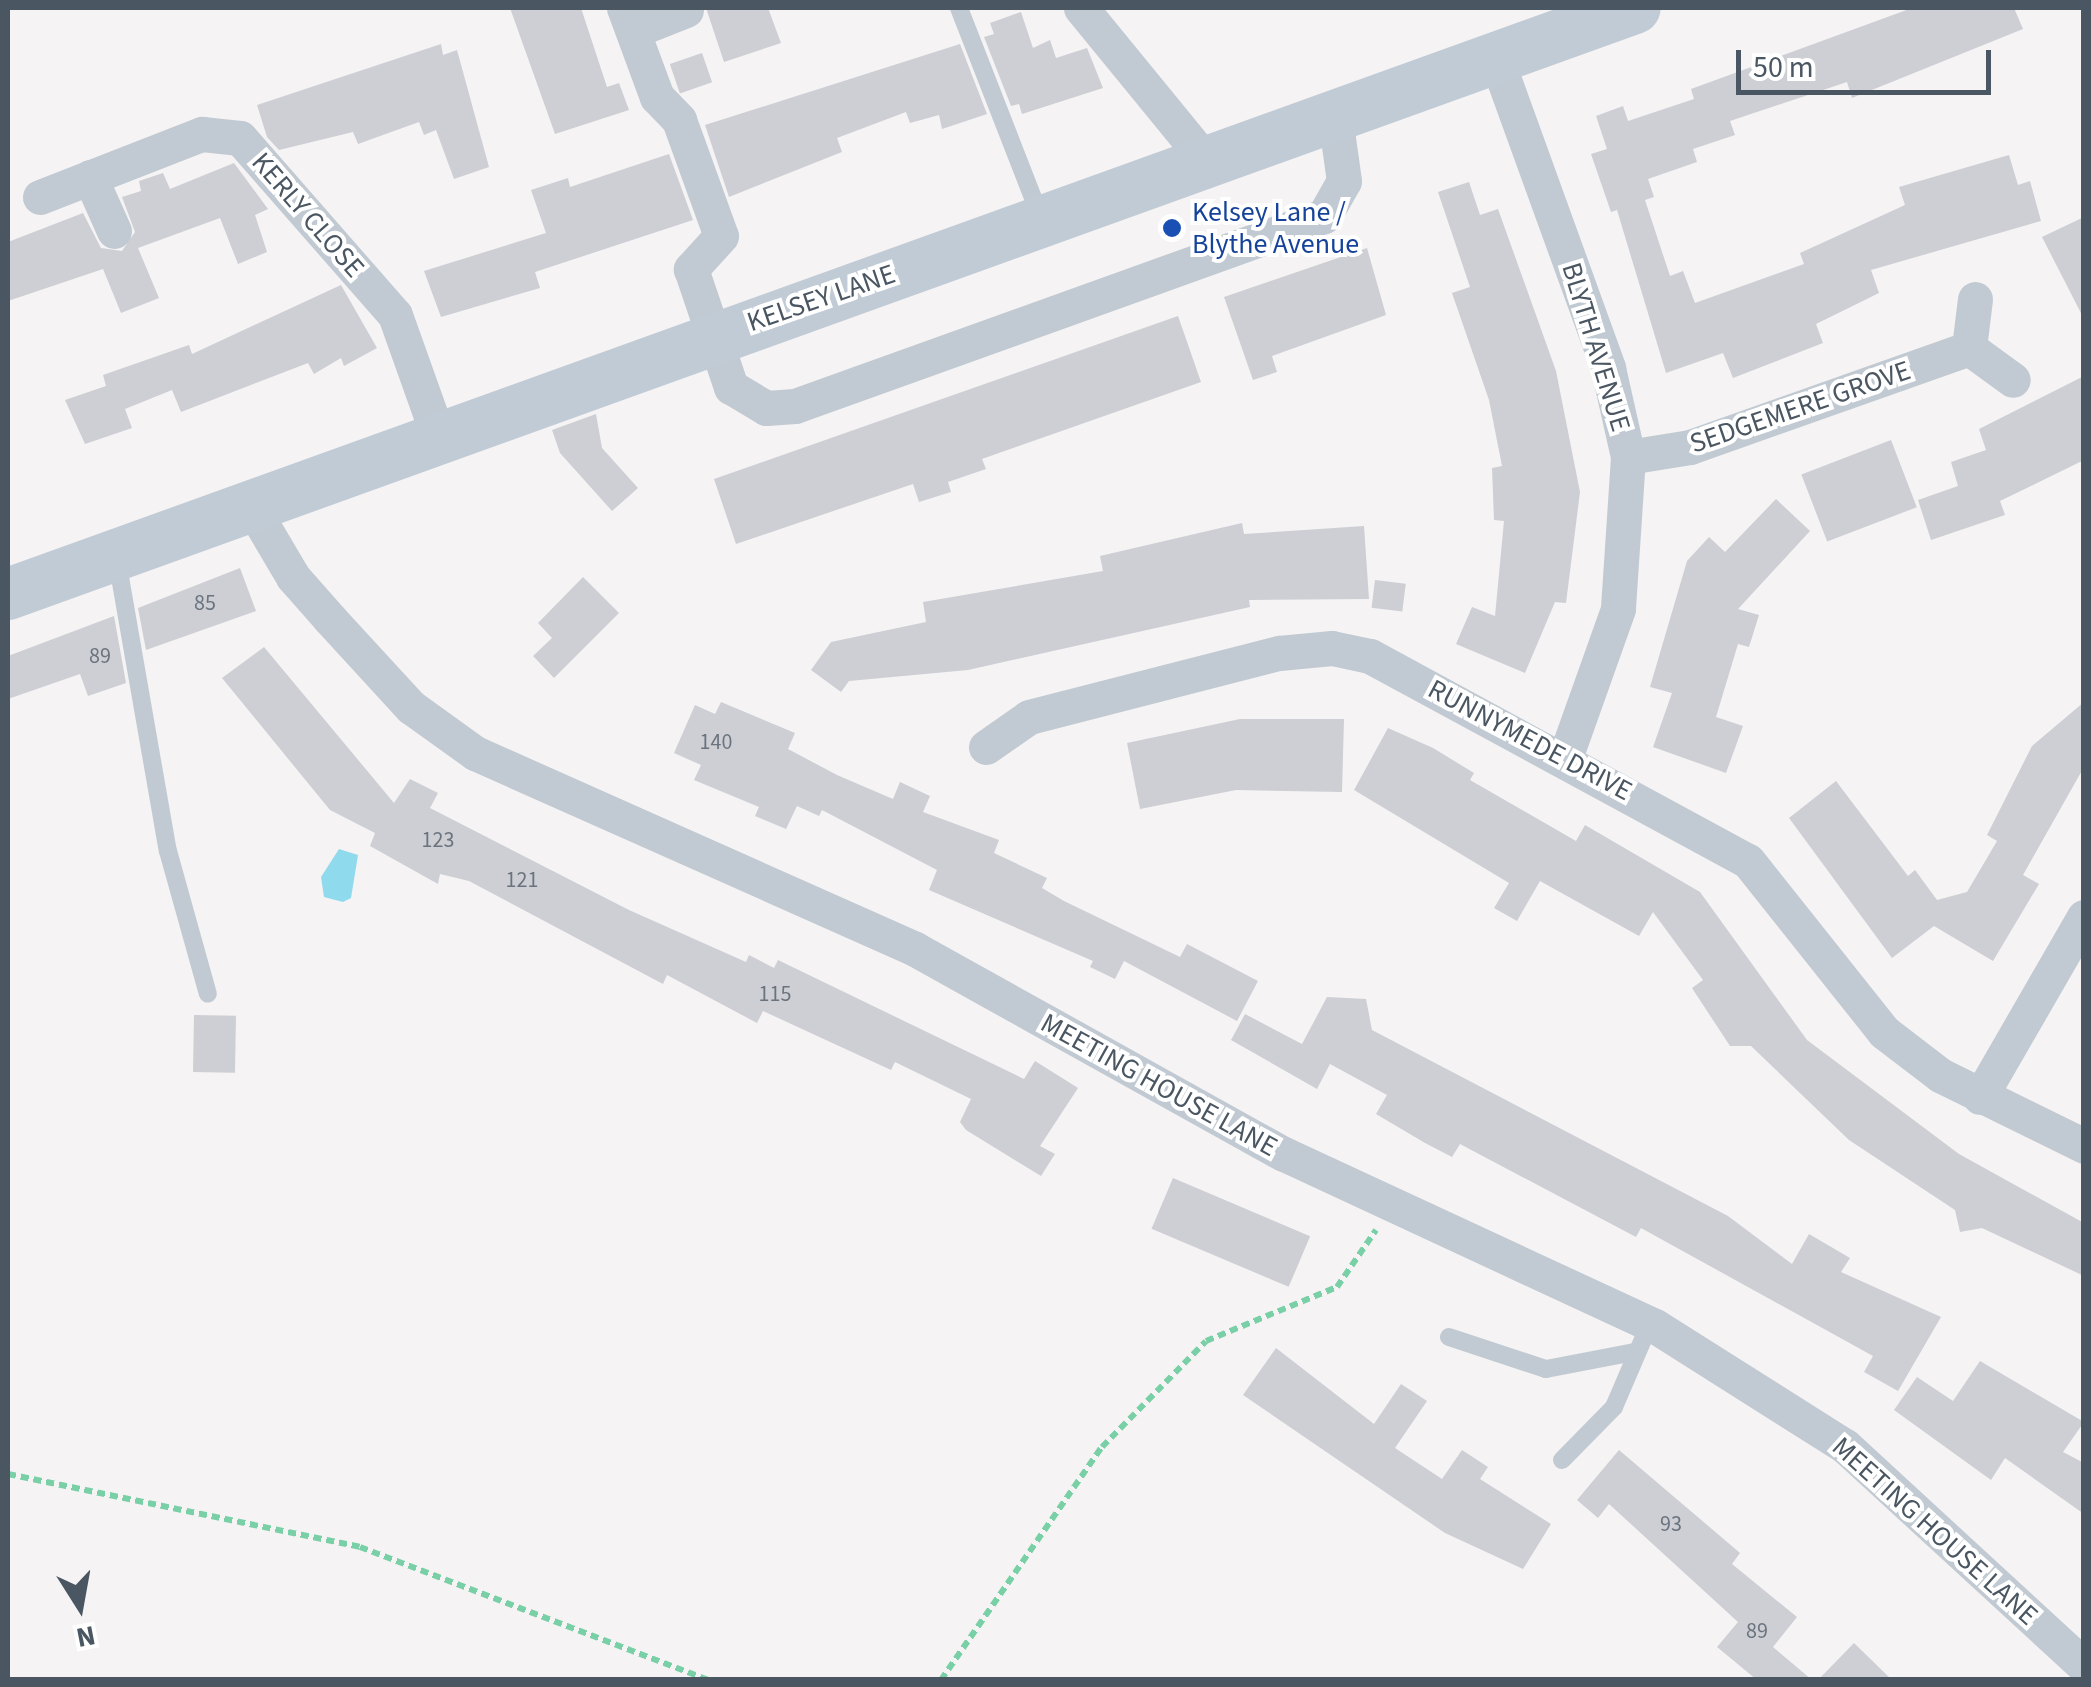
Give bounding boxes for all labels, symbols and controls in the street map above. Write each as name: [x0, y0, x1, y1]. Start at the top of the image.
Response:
scale bar: [1741, 30, 1996, 92]
text: 50 m: [1753, 46, 1814, 89]
street label: KERLY CLOSE: [245, 146, 371, 284]
place label: Kelsey Lane / Blythe Avenue: [1192, 195, 1359, 261]
marker: Kelsey Lane / Blythe Avenue: [1161, 217, 1183, 239]
street label: KELSEY LANE: [743, 257, 899, 339]
street label: BLYTH AVENUE: [1554, 259, 1638, 435]
street label: SEDGEMERE GROVE: [1685, 354, 1915, 460]
house number: 85: [194, 591, 216, 617]
house number: 89: [89, 644, 111, 670]
street label: RUNNYMEDE DRIVE: [1422, 672, 1638, 808]
house number: 140: [700, 730, 732, 756]
house number: 123: [422, 828, 454, 854]
house number: 121: [506, 868, 538, 894]
house number: 115: [759, 982, 791, 1008]
street label: MEETING HOUSE LANE: [1035, 1006, 1283, 1164]
street label: MEETING HOUSE LANE: [1825, 1430, 2045, 1632]
house number: 93: [1660, 1512, 1682, 1538]
north arrow: [30, 1557, 130, 1657]
text: N: [73, 1615, 99, 1658]
house number: 89: [1746, 1619, 1768, 1645]

